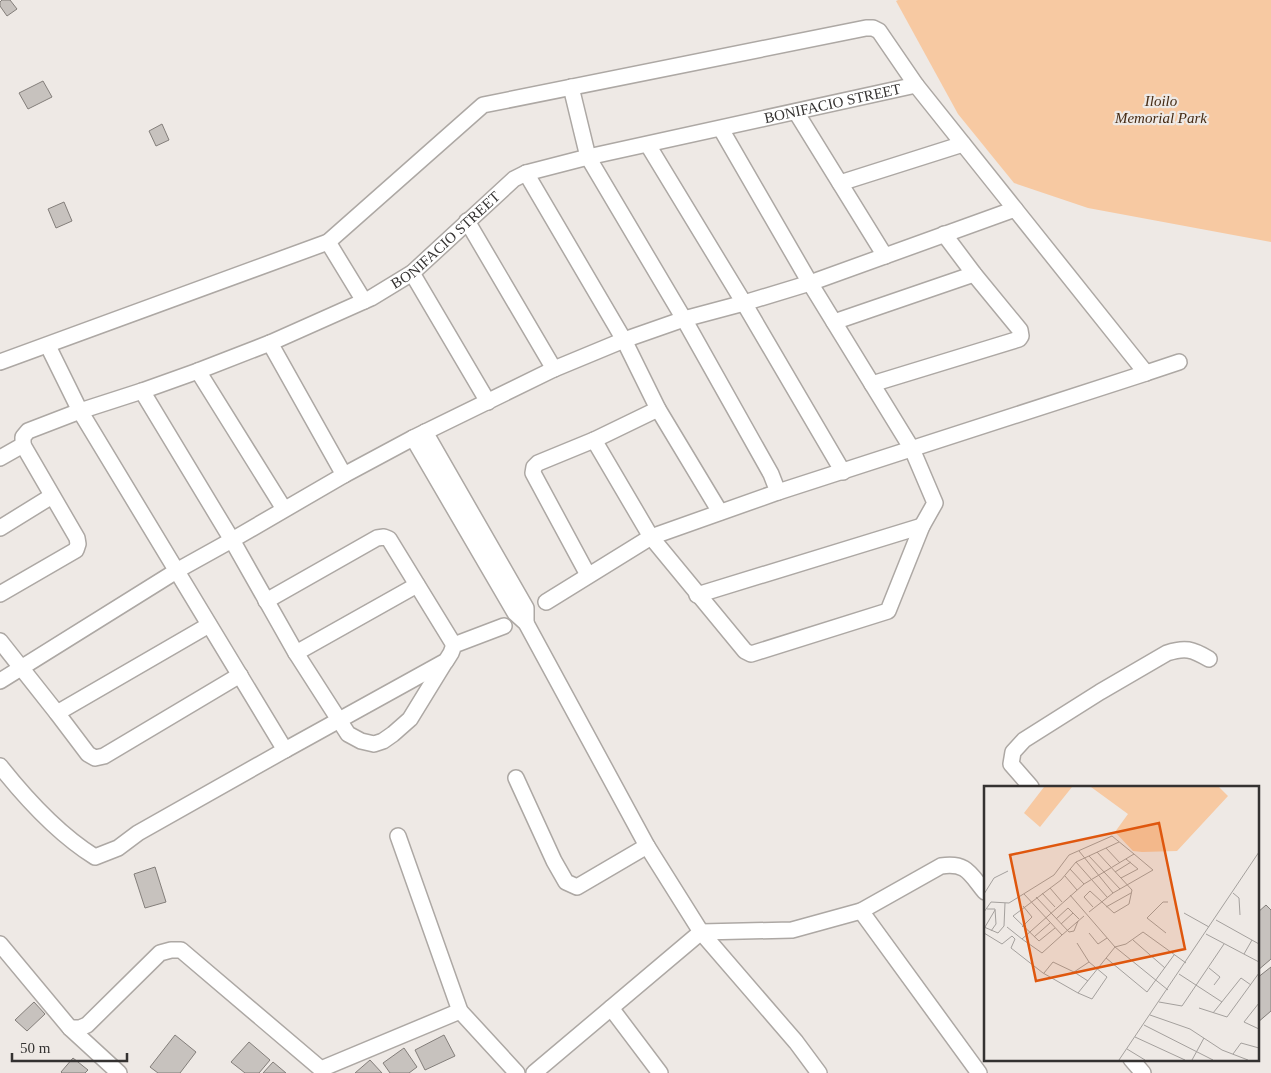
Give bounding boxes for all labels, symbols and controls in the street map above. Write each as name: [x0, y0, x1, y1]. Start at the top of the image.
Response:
street label: BONIFACIO STREET: [763, 81, 902, 126]
park label: Iloilo Memorial Park: [1114, 93, 1207, 126]
street label: BONIFACIO STREET: [388, 188, 503, 292]
inset map: [984, 786, 1258, 1060]
scale bar: [12, 1030, 128, 1062]
text: 50 m: [20, 1040, 51, 1056]

